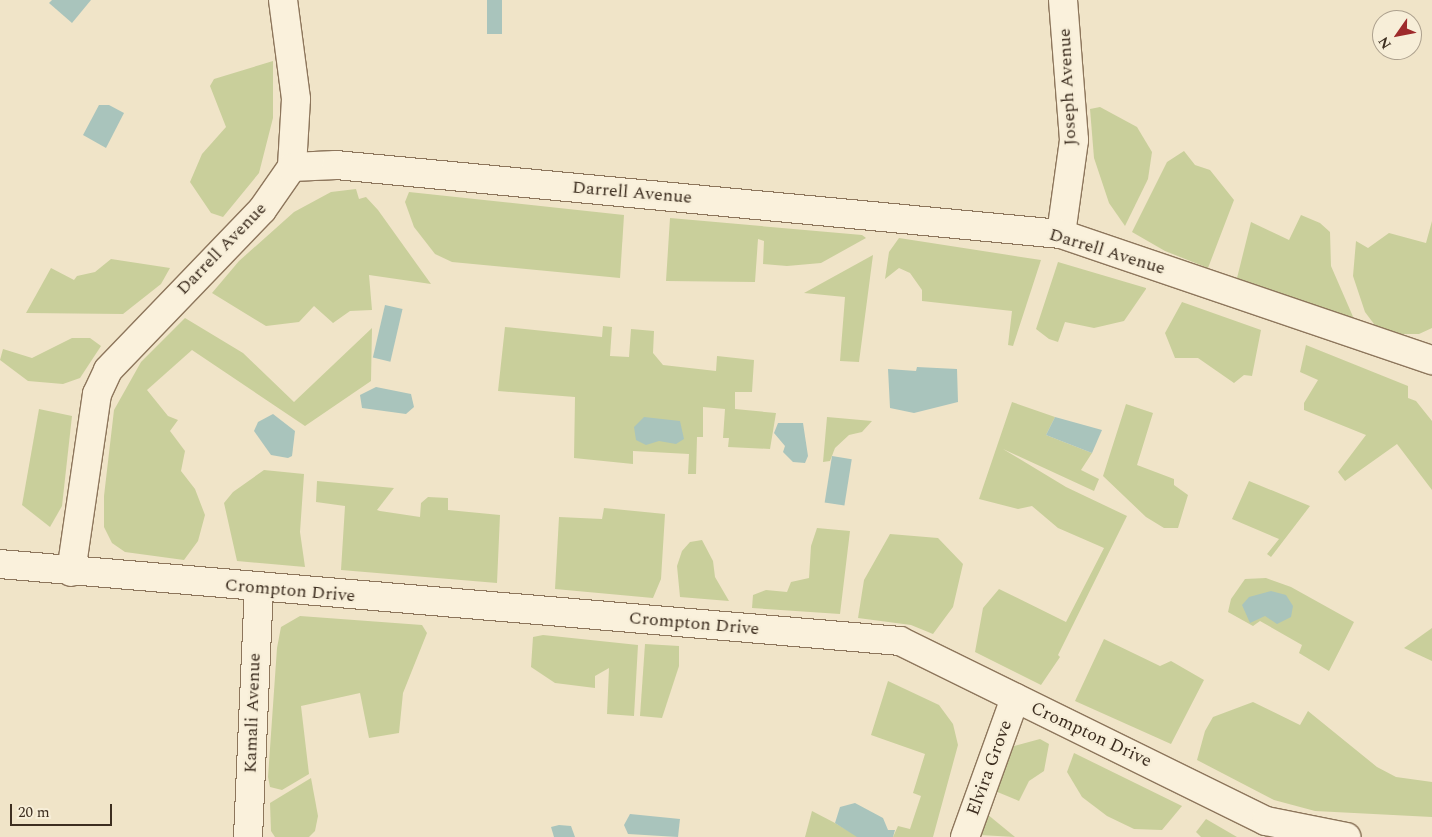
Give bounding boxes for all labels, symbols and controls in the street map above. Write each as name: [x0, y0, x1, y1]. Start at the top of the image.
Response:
north arrow: [1372, 10, 1422, 60]
street label: Joseph Avenue: [1054, 28, 1082, 146]
text: N: [1373, 32, 1397, 53]
street label: Darrell Avenue: [571, 177, 693, 209]
street label: Darrell Avenue: [172, 198, 272, 300]
street label: Darrell Avenue: [1046, 224, 1168, 280]
street label: Crompton Drive: [224, 575, 356, 607]
street label: Crompton Drive: [628, 608, 760, 640]
street label: Kamali Avenue: [240, 652, 266, 774]
street label: Crompton Drive: [1027, 698, 1155, 772]
street label: Elvira Grove: [963, 717, 1017, 819]
scale bar: [12, 794, 115, 826]
text: 20 m: [18, 801, 50, 824]

